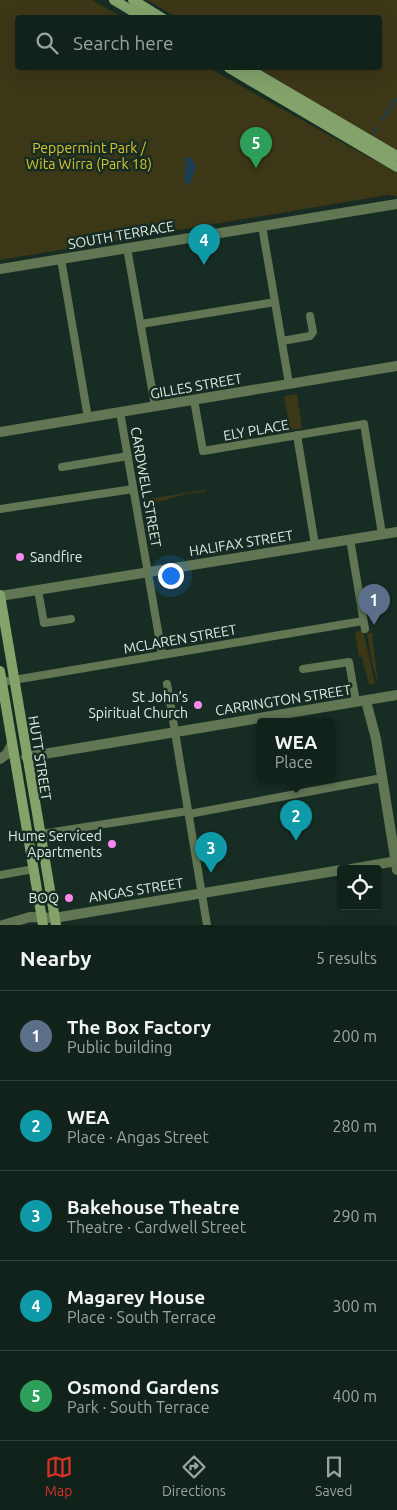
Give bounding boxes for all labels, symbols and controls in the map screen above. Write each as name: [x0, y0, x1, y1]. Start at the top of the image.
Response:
search box: [15, 15, 382, 70]
icon: search: [33, 29, 61, 57]
text: Search here: [73, 32, 173, 54]
pin: 5: [240, 127, 272, 168]
park label: Peppermint Park / Wita Wirra (Park 18): [26, 140, 152, 172]
street label: SOUTH TERRACE: [67, 218, 175, 252]
pin: 4: [188, 224, 220, 265]
street label: GILLES STREET: [149, 370, 243, 402]
street label: ELY PLACE: [222, 416, 290, 444]
street label: CARDWELL STREET: [128, 425, 165, 549]
street label: HALIFAX STREET: [188, 527, 294, 559]
place label: Sandfire: [30, 549, 83, 565]
marker: Sandfire: [14, 551, 26, 563]
your location: [158, 563, 184, 589]
pin: 1: [358, 584, 390, 625]
street label: MCLAREN STREET: [122, 621, 238, 657]
street label: CARRINGTON STREET: [214, 681, 352, 719]
place label: St John’s Spiritual Church: [88, 689, 188, 721]
marker: St John’s Spiritual Church: [192, 699, 204, 711]
street label: HUTT STREET: [25, 714, 55, 802]
popup: [257, 718, 335, 783]
text: WEA: [275, 731, 317, 753]
text: Place: [275, 753, 313, 771]
pin: 2: [280, 800, 312, 841]
place label: Hume Serviced Apartments: [8, 828, 102, 860]
pin: 3: [195, 832, 227, 873]
marker: Hume Serviced Apartments: [106, 838, 118, 850]
map controls: [337, 865, 382, 910]
button: locate: [337, 865, 382, 910]
street label: ANGAS STREET: [88, 875, 185, 905]
place label: BOQ: [28, 890, 59, 906]
marker: BOQ: [63, 892, 75, 904]
text: Nearby: [20, 946, 91, 970]
text: 5 results: [316, 949, 377, 967]
text: The Box Factory: [67, 1016, 211, 1038]
text: 1: [31, 1027, 41, 1045]
text: 200 m: [332, 1027, 377, 1045]
text: Public building: [67, 1038, 172, 1056]
text: WEA: [67, 1106, 110, 1128]
text: 2: [31, 1117, 41, 1135]
text: 280 m: [332, 1117, 377, 1135]
text: Place · Angas Street: [67, 1128, 209, 1146]
text: Bakehouse Theatre: [67, 1196, 240, 1218]
text: 3: [31, 1207, 41, 1225]
text: 290 m: [332, 1207, 377, 1225]
text: Theatre · Cardwell Street: [67, 1218, 246, 1236]
text: Magarey House: [67, 1286, 205, 1308]
text: 4: [31, 1297, 41, 1315]
text: 300 m: [332, 1297, 377, 1315]
text: Place · South Terrace: [67, 1308, 216, 1326]
text: Osmond Gardens: [67, 1376, 219, 1398]
text: 5: [31, 1387, 41, 1405]
text: 400 m: [332, 1387, 377, 1405]
text: Park · South Terrace: [67, 1398, 210, 1416]
tab: Map: [45, 1453, 73, 1499]
tab: Directions: [162, 1453, 226, 1499]
tab: Saved: [315, 1453, 352, 1499]

